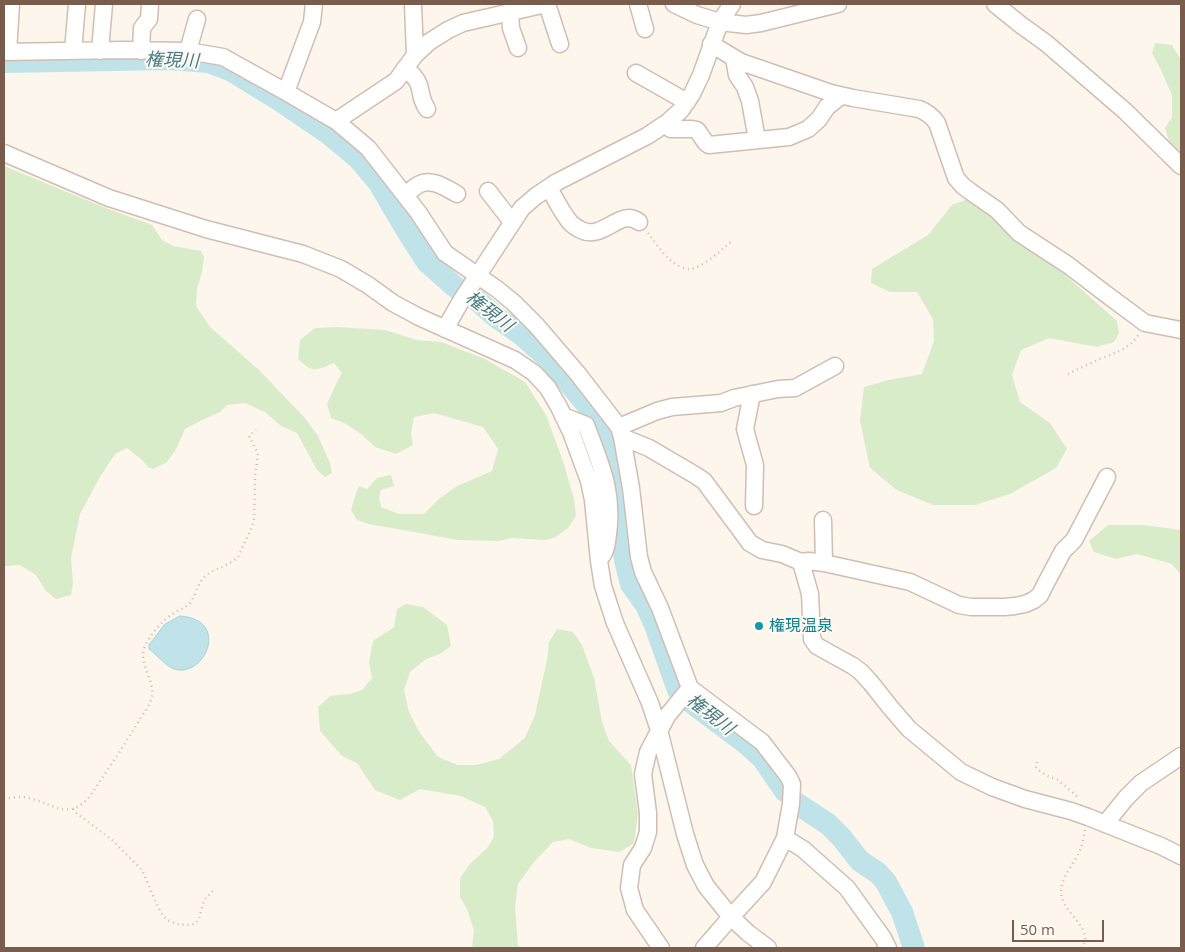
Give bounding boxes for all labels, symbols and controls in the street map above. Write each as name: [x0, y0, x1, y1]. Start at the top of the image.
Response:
water label: 権現川: [145, 49, 199, 73]
water label: 権現川: [461, 287, 517, 337]
place label: 権現温泉: [769, 616, 833, 636]
marker: 権現温泉: [753, 620, 765, 632]
water label: 権現川: [682, 690, 738, 740]
scale bar: [1015, 910, 1108, 942]
text: 50 m: [1020, 919, 1055, 939]

